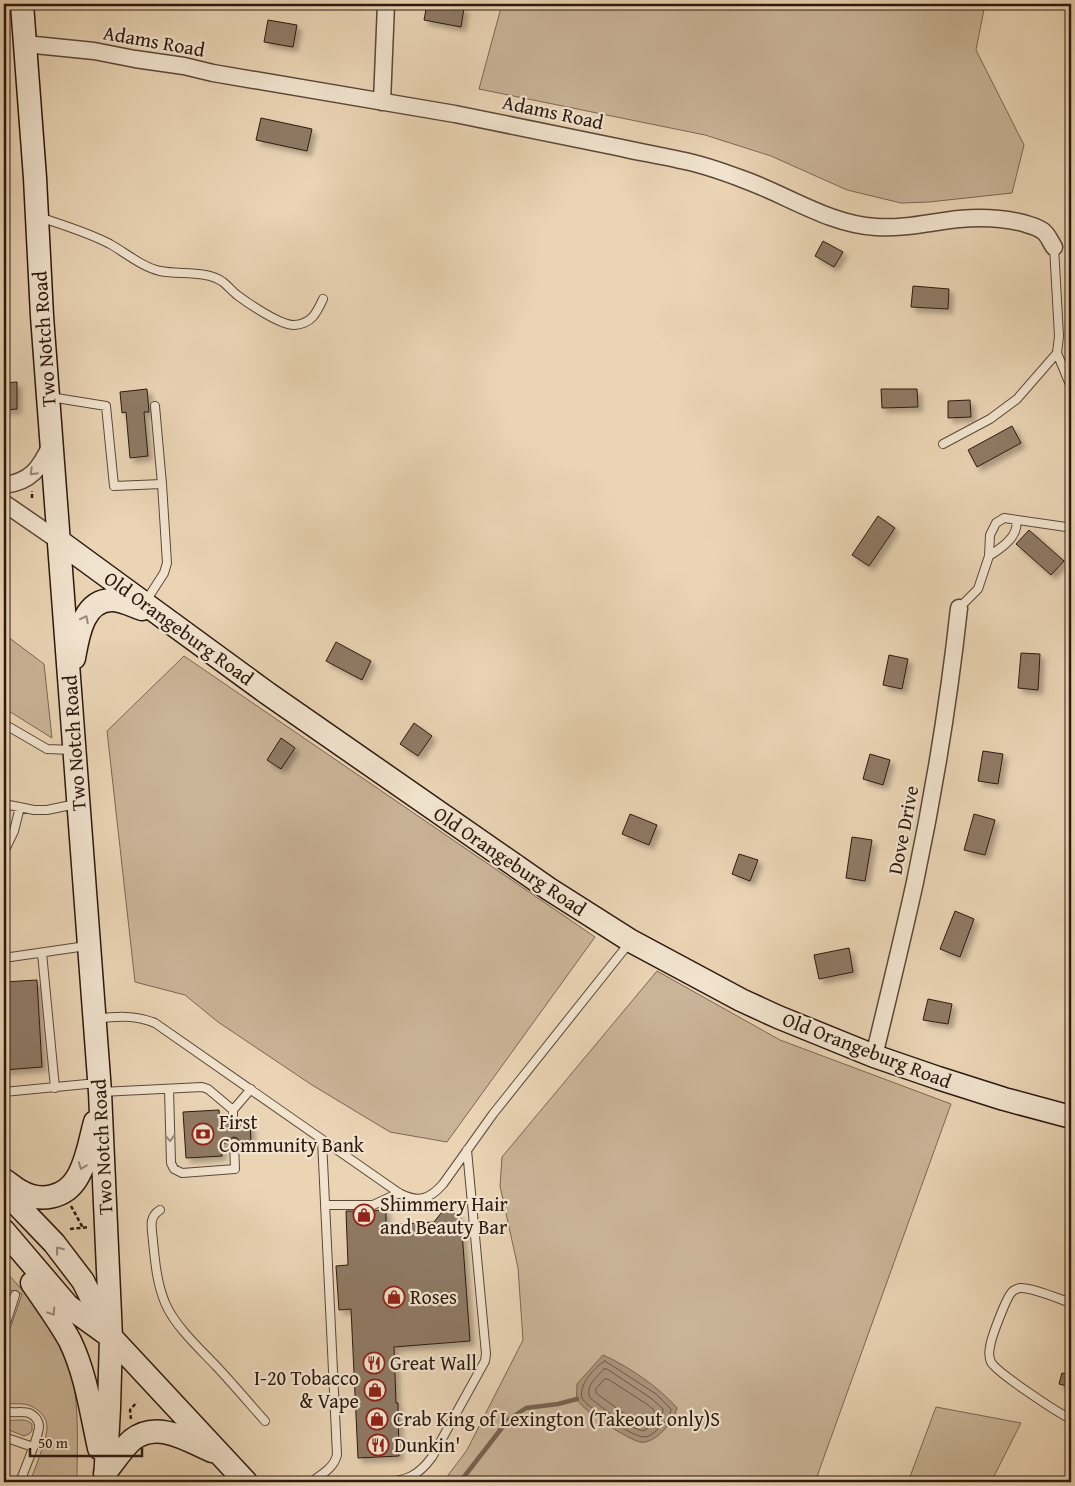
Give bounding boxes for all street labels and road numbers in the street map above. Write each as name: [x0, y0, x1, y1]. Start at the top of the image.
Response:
street label: Adams Road: [101, 17, 208, 64]
street label: Adams Road: [500, 87, 607, 136]
street label: Two Notch Road: [24, 270, 63, 408]
street label: Old Orangeburg Road: [98, 563, 260, 692]
street label: Two Notch Road: [54, 674, 93, 812]
street label: Dove Drive: [880, 783, 925, 877]
street label: Old Orangeburg Road: [428, 799, 593, 923]
street label: Old Orangeburg Road: [779, 1004, 956, 1095]
street label: Two Notch Road: [83, 1078, 120, 1216]

